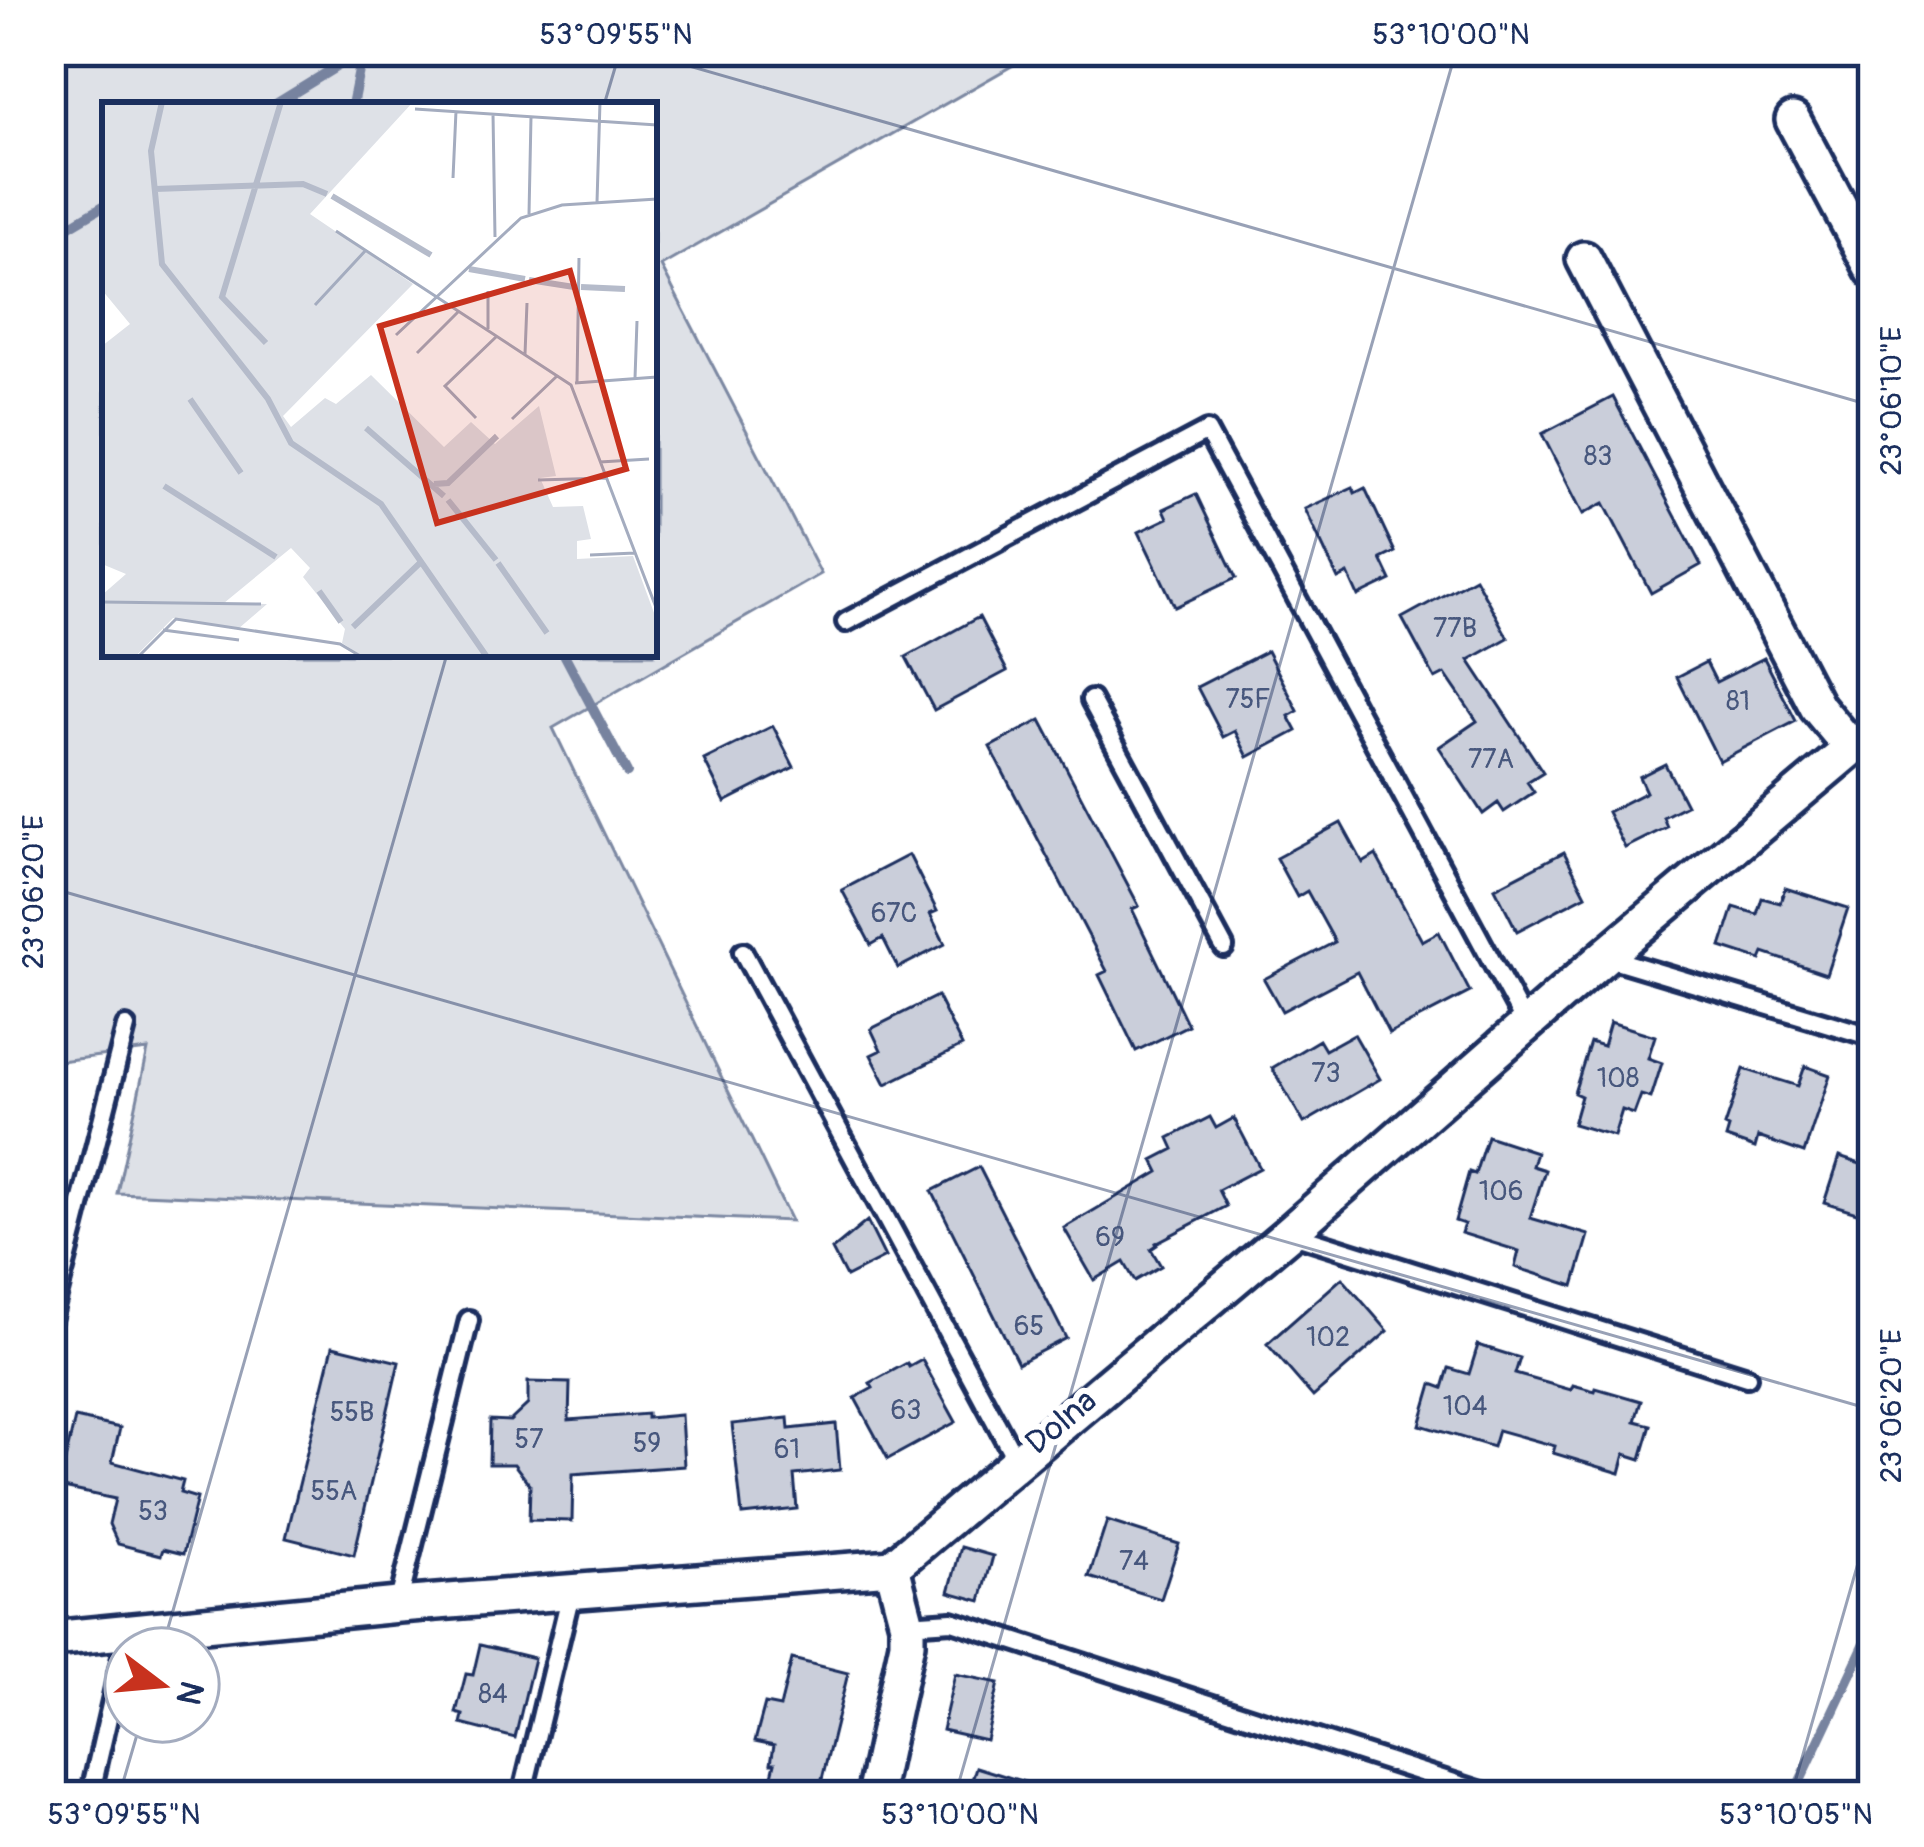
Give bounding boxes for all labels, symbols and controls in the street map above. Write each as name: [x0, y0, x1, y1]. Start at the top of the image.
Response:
text: 53°09'55"N: [540, 16, 693, 53]
text: 53°10'00"N: [1372, 16, 1530, 53]
inset map: [102, 102, 657, 657]
text: 23°06'10"E: [1873, 326, 1910, 476]
house number: 83: [1584, 440, 1612, 473]
house number: 77B: [1433, 612, 1477, 645]
house number: 75F: [1225, 683, 1271, 716]
house number: 81: [1726, 685, 1750, 718]
house number: 77A: [1468, 743, 1514, 776]
text: 23°06'20"E: [15, 815, 52, 969]
house number: 67C: [871, 897, 917, 930]
house number: 73: [1311, 1057, 1341, 1090]
house number: 108: [1597, 1062, 1639, 1095]
house number: 106: [1479, 1175, 1523, 1208]
house number: 69: [1095, 1221, 1125, 1254]
house number: 65: [1014, 1310, 1044, 1343]
house number: 102: [1306, 1321, 1350, 1354]
text: 23°06'20"E: [1873, 1329, 1910, 1483]
street label: Dolna: [1017, 1380, 1105, 1464]
house number: 104: [1443, 1390, 1488, 1423]
house number: 63: [891, 1394, 921, 1427]
house number: 55B: [330, 1396, 374, 1429]
house number: 57: [515, 1423, 543, 1456]
house number: 59: [633, 1427, 661, 1460]
house number: 61: [774, 1433, 800, 1466]
house number: 55A: [311, 1475, 357, 1508]
house number: 53: [138, 1495, 168, 1528]
house number: 74: [1119, 1545, 1149, 1578]
north arrow: [102, 1625, 222, 1745]
text: N: [167, 1676, 212, 1709]
house number: 84: [478, 1678, 508, 1711]
text: 53°09'55"N: [48, 1796, 201, 1833]
text: 53°10'00"N: [881, 1796, 1039, 1833]
text: 53°10'05"N: [1719, 1796, 1873, 1833]

